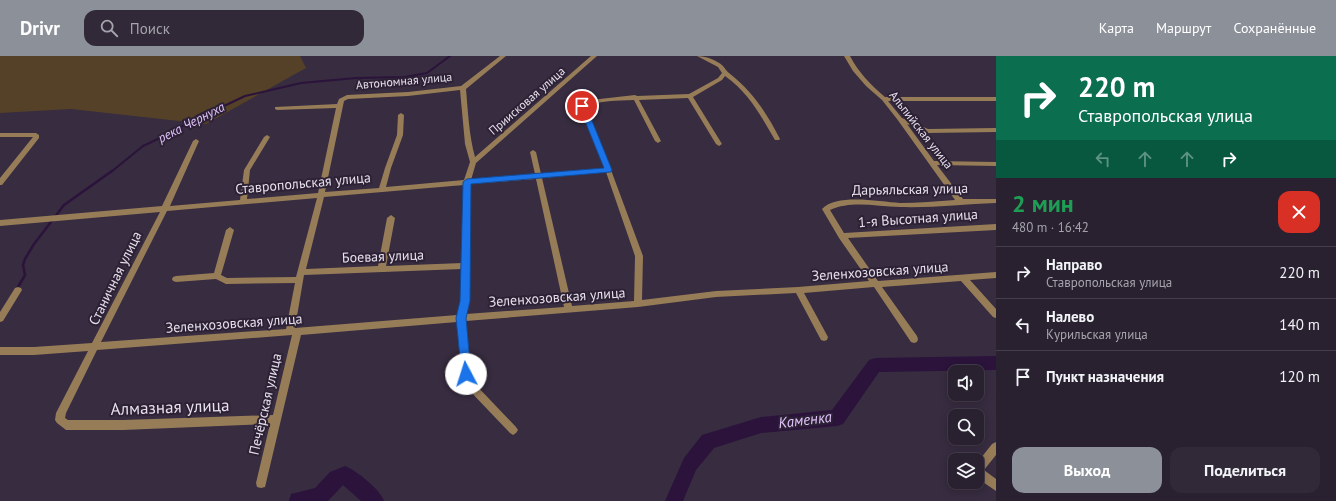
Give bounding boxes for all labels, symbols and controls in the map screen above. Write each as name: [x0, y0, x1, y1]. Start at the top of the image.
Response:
search box: [84, 10, 364, 46]
text: Drivr: [20, 16, 60, 40]
icon: search: [98, 17, 120, 39]
text: Поиск: [130, 19, 170, 38]
text: Карта: [1099, 19, 1134, 37]
text: Маршрут: [1156, 19, 1211, 37]
text: Сохранённые: [1233, 19, 1316, 37]
street label: Приисковая улица: [485, 63, 568, 138]
text: 220 m: [1078, 68, 1155, 105]
street label: Автономная улица: [355, 69, 453, 92]
icon: right: [1012, 72, 1064, 124]
street label: Альпийская улица: [886, 88, 956, 172]
pin: [565, 89, 599, 123]
icon: arrive: [571, 95, 593, 117]
water label: река Чернуха: [154, 98, 228, 147]
text: Ставропольская улица: [1078, 104, 1253, 127]
icon: left: [1092, 148, 1114, 170]
icon: ahead: [1134, 148, 1156, 170]
icon: ahead: [1176, 148, 1198, 170]
icon: right: [1218, 148, 1240, 170]
street label: Ставропольская улица: [234, 168, 372, 198]
street label: Дарьяльская улица: [852, 179, 968, 199]
text: 2 мин: [1012, 188, 1074, 219]
button: close: [1278, 191, 1320, 233]
street label: 1-я Высотная улица: [858, 205, 978, 231]
text: 480 m · 16:42: [1012, 219, 1089, 236]
street label: Станичная улица: [85, 228, 146, 328]
street label: Боевая улица: [342, 246, 424, 266]
text: Направо: [1046, 255, 1102, 274]
street label: Зеленхозовская улица: [811, 257, 949, 285]
icon: right: [1012, 262, 1034, 284]
text: 220 m: [1279, 263, 1320, 282]
text: Ставропольская улица: [1046, 274, 1172, 291]
street label: Зеленхозовская улица: [488, 283, 626, 311]
text: Налево: [1046, 307, 1094, 326]
street label: Зеленхозовская улица: [165, 309, 303, 337]
icon: left: [1012, 314, 1034, 336]
text: 140 m: [1279, 315, 1320, 334]
text: Курильская улица: [1046, 326, 1148, 343]
street label: Печёрская улица: [245, 351, 285, 457]
position arrow: [445, 353, 487, 395]
map controls: [948, 365, 984, 489]
button: sound: [948, 365, 984, 401]
icon: arrive: [1012, 366, 1034, 388]
text: Пункт назначения: [1046, 367, 1164, 386]
text: 120 m: [1279, 367, 1320, 386]
street label: Алмазная улица: [110, 394, 230, 420]
water label: Каменка: [777, 407, 833, 432]
button: search: [948, 409, 984, 445]
button: Выход: [1012, 447, 1162, 493]
button: Поделиться: [1170, 447, 1320, 493]
button: layers: [948, 453, 984, 489]

